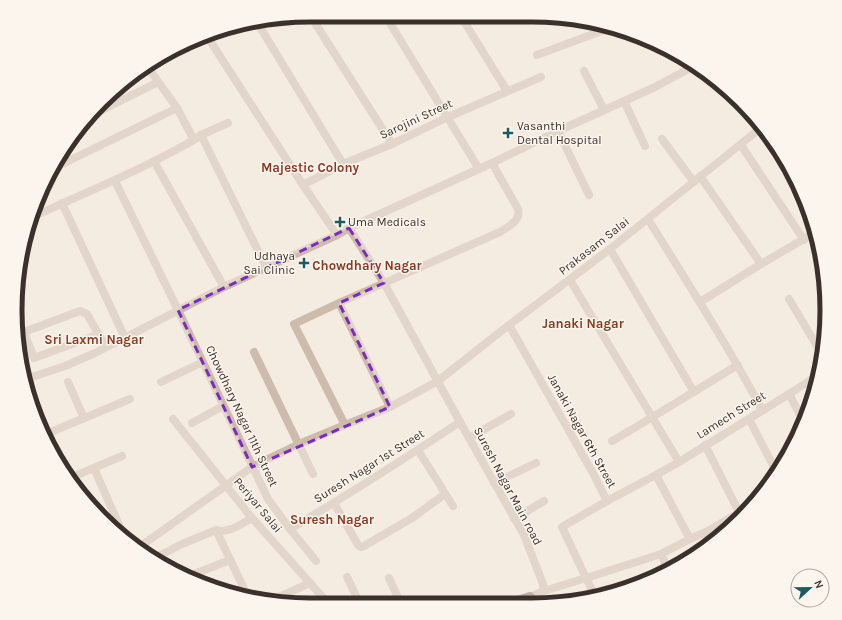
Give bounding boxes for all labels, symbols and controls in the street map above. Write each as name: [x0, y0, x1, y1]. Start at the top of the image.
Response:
street label: Sarojini Street: [377, 96, 455, 142]
place label: Vasanthi Dental Hospital: [517, 119, 602, 147]
marker: Vasanthi Dental Hospital: [502, 127, 514, 139]
district label: Majestic Colony: [261, 160, 360, 175]
street label: Prakasam Salai: [556, 214, 632, 278]
place label: Uma Medicals: [348, 215, 426, 229]
marker: Uma Medicals: [335, 217, 345, 227]
place label: Udhaya Sai Clinic: [243, 249, 295, 277]
marker: Udhaya Sai Clinic: [298, 257, 310, 269]
district label: Chowdhary Nagar: [312, 258, 423, 273]
district label: Janaki Nagar: [542, 316, 625, 331]
district label: Sri Laxmi Nagar: [44, 332, 145, 347]
street label: Chowdhary Nagar 11th Street: [203, 343, 281, 489]
street label: Janaki Nagar 6th Street: [545, 372, 619, 491]
street label: Lamech Street: [694, 388, 769, 442]
street label: Suresh Nagar Main road: [471, 425, 545, 547]
street label: Suresh Nagar 1st Street: [311, 426, 427, 506]
street label: Periyar Salai: [231, 475, 285, 535]
district label: Suresh Nagar: [290, 512, 375, 527]
north arrow: [790, 568, 830, 608]
text: N: [811, 578, 826, 591]

